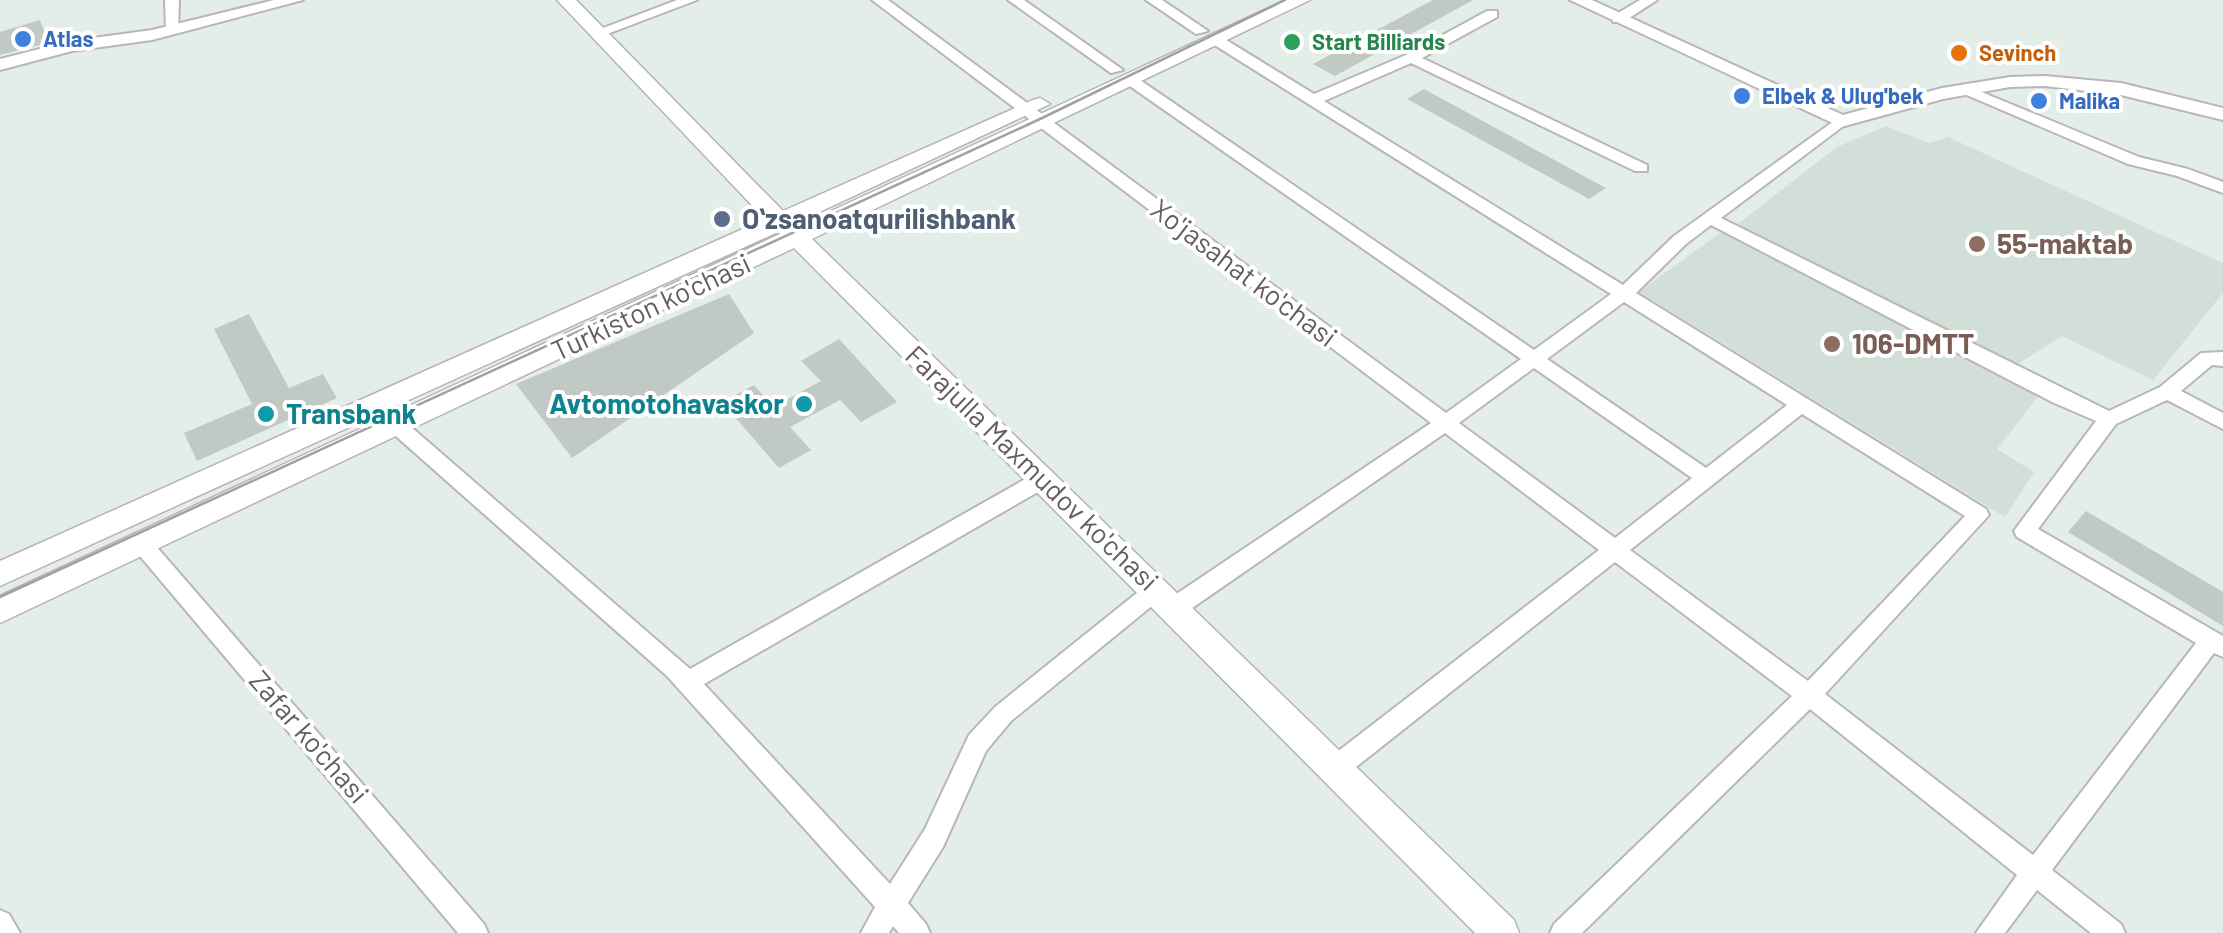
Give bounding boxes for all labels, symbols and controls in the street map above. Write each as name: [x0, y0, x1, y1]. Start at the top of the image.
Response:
place label: Atlas: [43, 25, 94, 51]
marker: Atlas: [12, 28, 34, 50]
place label: Start Billiards: [1312, 28, 1445, 54]
marker: Start Billiards: [1281, 31, 1303, 53]
place label: Sevinch: [1979, 39, 2056, 65]
marker: Sevinch: [1948, 42, 1970, 64]
place label: Elbek & Ulug'bek: [1762, 82, 1924, 108]
marker: Elbek & Ulug'bek: [1731, 85, 1753, 107]
place label: Malika: [2059, 87, 2120, 113]
marker: Malika: [2028, 90, 2050, 112]
street label: Xo'jasahat ko'chasi: [1145, 191, 1344, 353]
place label: Oʻzsanoatqurilishbank: [742, 201, 1016, 235]
marker: Oʻzsanoatqurilishbank: [711, 208, 733, 230]
place label: 55-maktab: [1997, 226, 2133, 260]
marker: 55-maktab: [1966, 233, 1988, 255]
street label: Turkiston ko'chasi: [546, 245, 755, 367]
place label: 106-DMTT: [1852, 326, 1974, 360]
marker: 106-DMTT: [1821, 333, 1843, 355]
street label: Farajulla Maxmudov ko'chasi: [899, 338, 1166, 597]
place label: Avtomotohavaskor: [549, 386, 784, 420]
marker: Avtomotohavaskor: [793, 393, 815, 415]
place label: Transbank: [286, 396, 416, 430]
marker: Transbank: [255, 403, 277, 425]
street label: Zafar ko'chasi: [243, 663, 377, 810]

